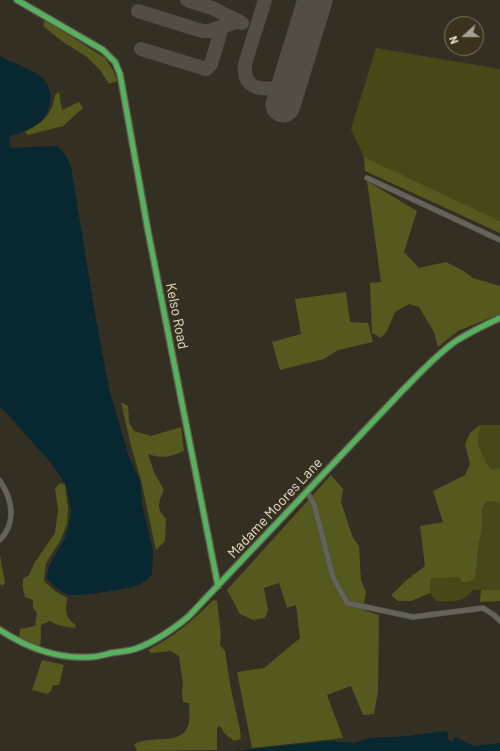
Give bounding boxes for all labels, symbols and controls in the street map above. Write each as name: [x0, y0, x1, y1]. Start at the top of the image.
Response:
north arrow: [444, 16, 484, 56]
text: N: [446, 34, 461, 46]
street label: Kelso Road: [162, 281, 192, 351]
street label: Madame Moores Lane: [224, 454, 326, 562]

